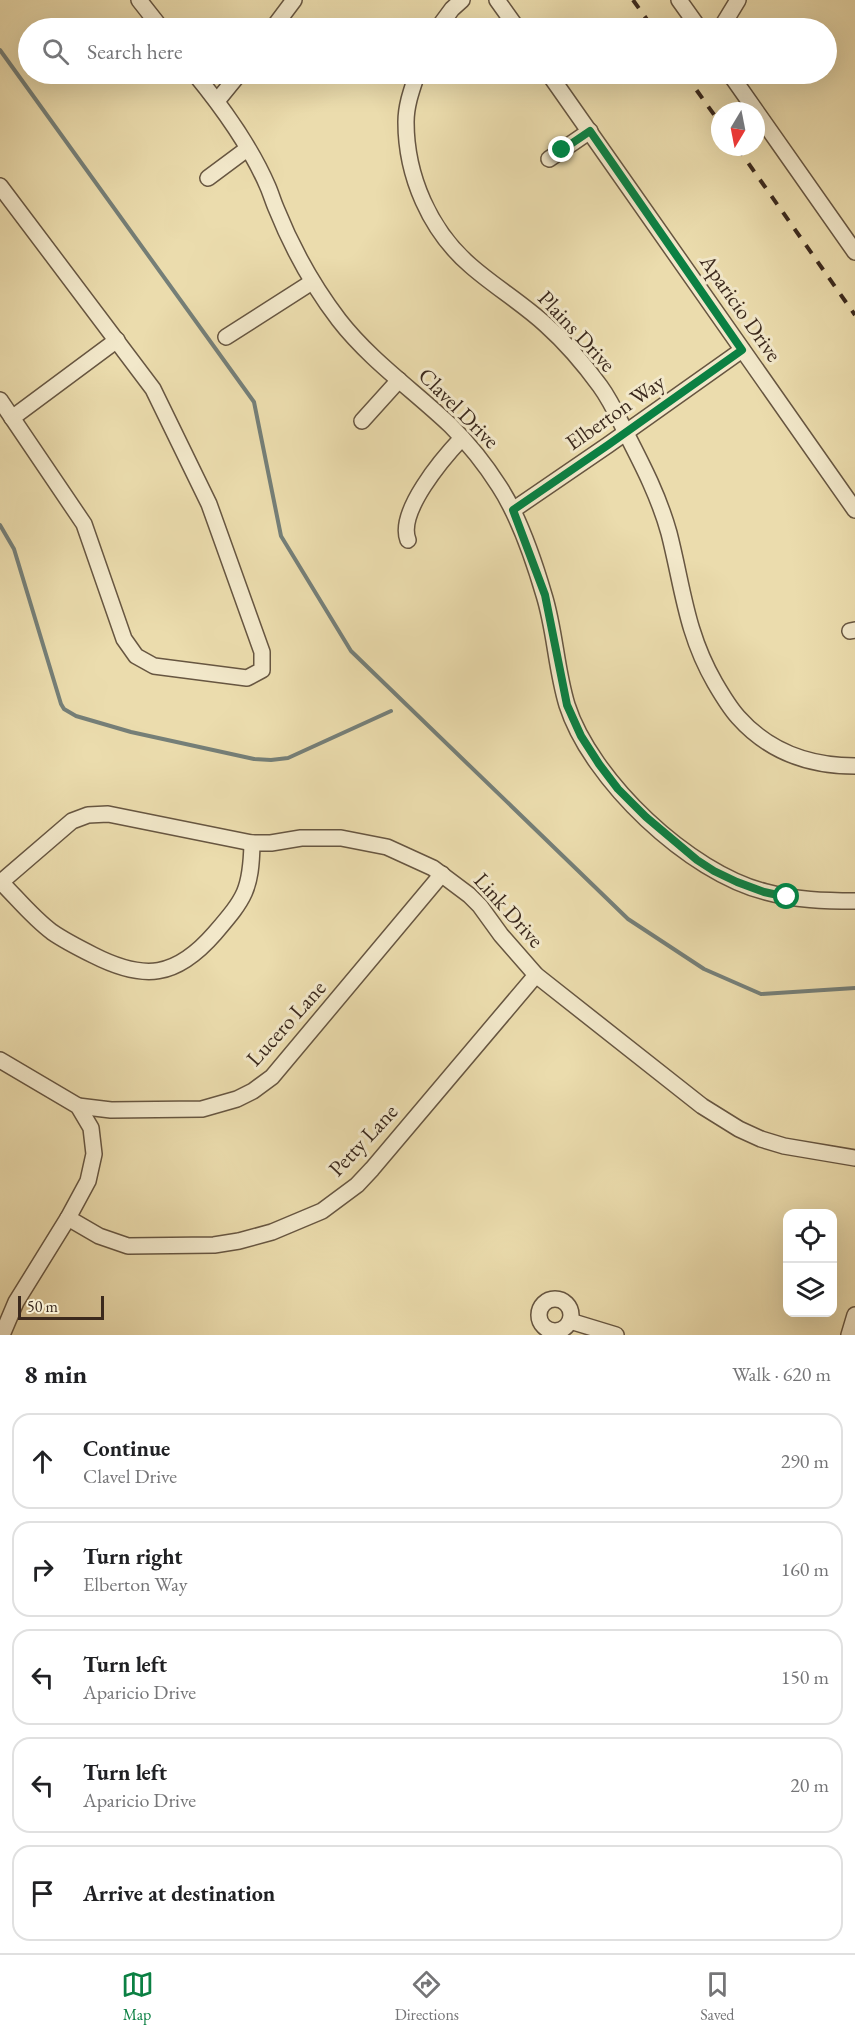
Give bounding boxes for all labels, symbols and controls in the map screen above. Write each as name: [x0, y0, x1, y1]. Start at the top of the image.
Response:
search box: [18, 18, 837, 84]
icon: search: [39, 35, 72, 68]
text: Search here: [87, 37, 182, 66]
north arrow: [711, 102, 765, 156]
route end: [548, 136, 574, 162]
street label: Aparicio Drive: [693, 248, 789, 368]
street label: Plains Drive: [532, 284, 623, 378]
street label: Clavel Drive: [412, 361, 506, 455]
street label: Elberton Way: [560, 367, 671, 457]
street label: Link Drive: [468, 866, 551, 954]
route start: [773, 883, 799, 909]
street label: Lucero Lane: [240, 974, 333, 1072]
street label: Petty Lane: [322, 1097, 404, 1183]
map controls: [783, 1209, 837, 1317]
button: locate: [783, 1209, 837, 1263]
button: layers: [783, 1263, 837, 1317]
scale bar: [18, 1293, 104, 1320]
text: 50 m: [27, 1296, 58, 1317]
text: 8 min: [24, 1357, 87, 1391]
text: Walk · 620 m: [732, 1361, 831, 1387]
text: Continue: [83, 1434, 170, 1463]
icon: ahead: [26, 1445, 59, 1478]
text: 290 m: [781, 1448, 829, 1474]
text: Clavel Drive: [83, 1463, 177, 1489]
text: Turn right: [83, 1542, 182, 1571]
icon: right: [26, 1553, 59, 1586]
text: 160 m: [781, 1556, 829, 1582]
text: Elberton Way: [83, 1571, 187, 1597]
text: Turn left: [83, 1650, 167, 1679]
icon: left: [26, 1661, 59, 1694]
text: 150 m: [781, 1664, 829, 1690]
text: Aparicio Drive: [83, 1679, 196, 1705]
text: Turn left: [83, 1758, 167, 1787]
icon: left: [26, 1769, 59, 1802]
text: 20 m: [790, 1772, 829, 1798]
text: Aparicio Drive: [83, 1787, 196, 1813]
icon: arrive: [26, 1877, 59, 1910]
text: Arrive at destination: [83, 1879, 275, 1908]
tab: Map: [121, 1968, 154, 2025]
tab: Directions: [395, 1968, 459, 2025]
tab: Saved: [700, 1968, 734, 2025]

